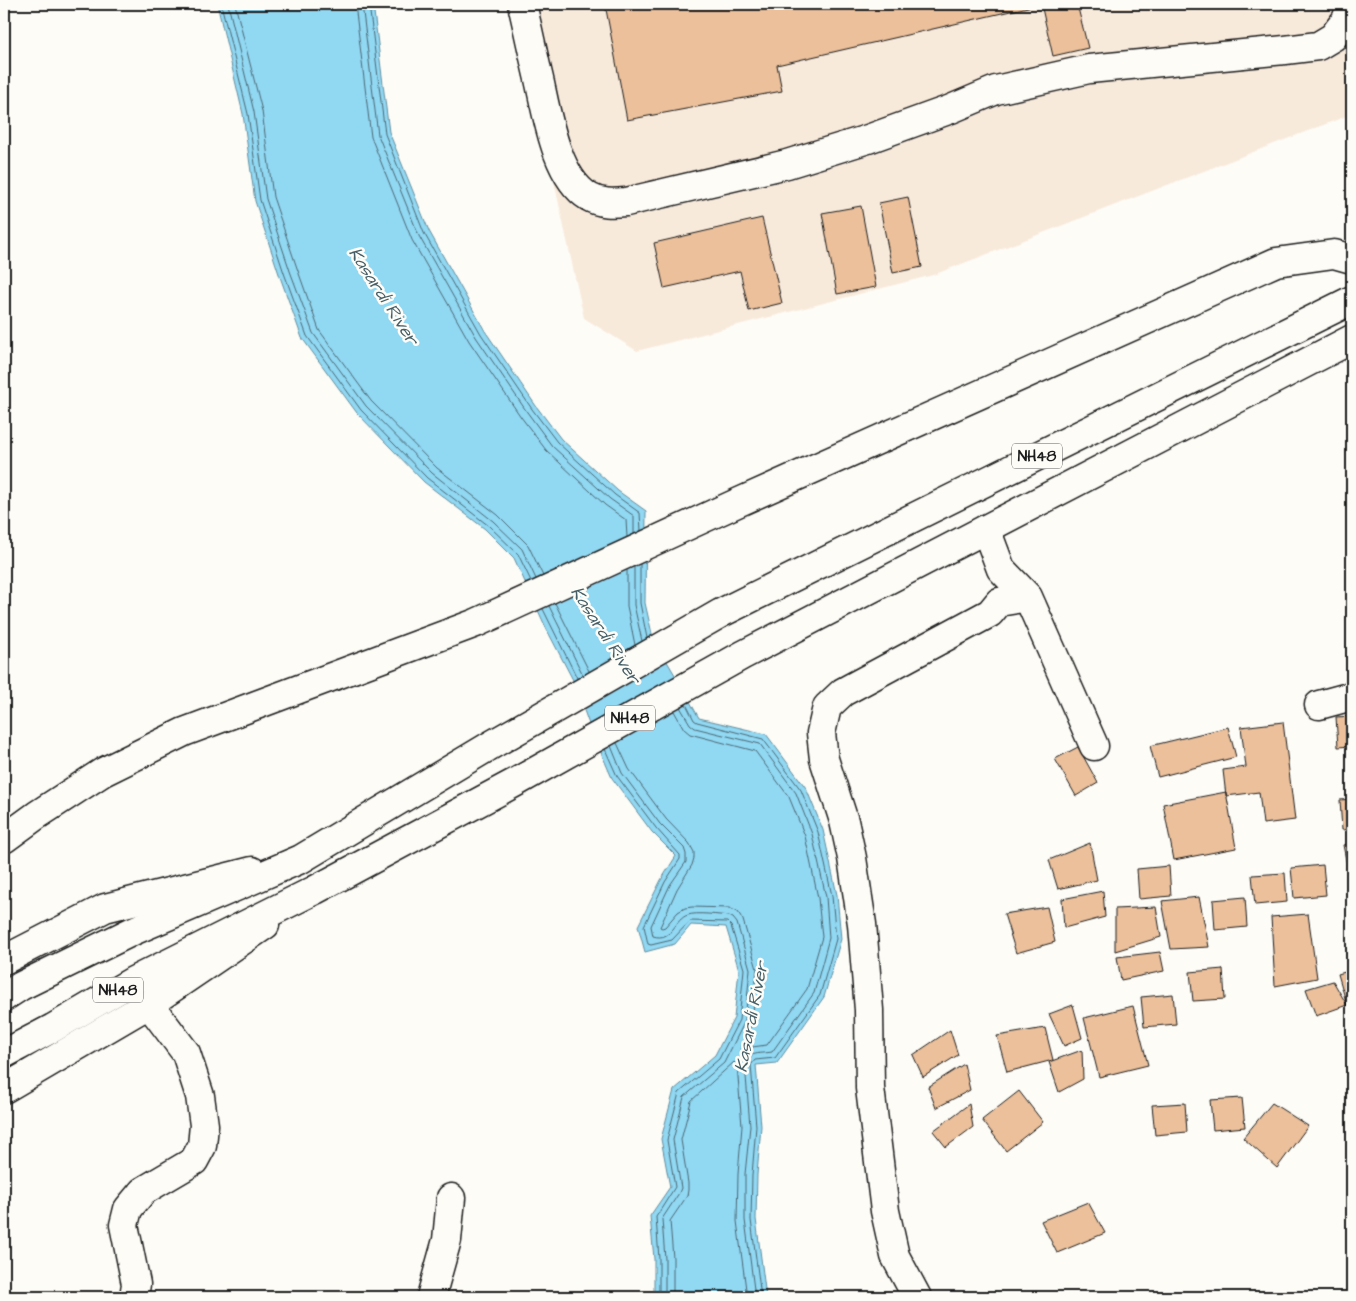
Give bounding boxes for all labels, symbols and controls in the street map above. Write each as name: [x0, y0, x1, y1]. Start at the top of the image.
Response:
water label: Kasardi River: [343, 243, 426, 352]
road number: NH48: [1012, 444, 1062, 468]
water label: Kasardi River: [565, 582, 648, 691]
road number: NH48: [605, 706, 655, 730]
water label: Kasardi River: [729, 958, 775, 1074]
road number: NH48: [93, 978, 143, 1002]

